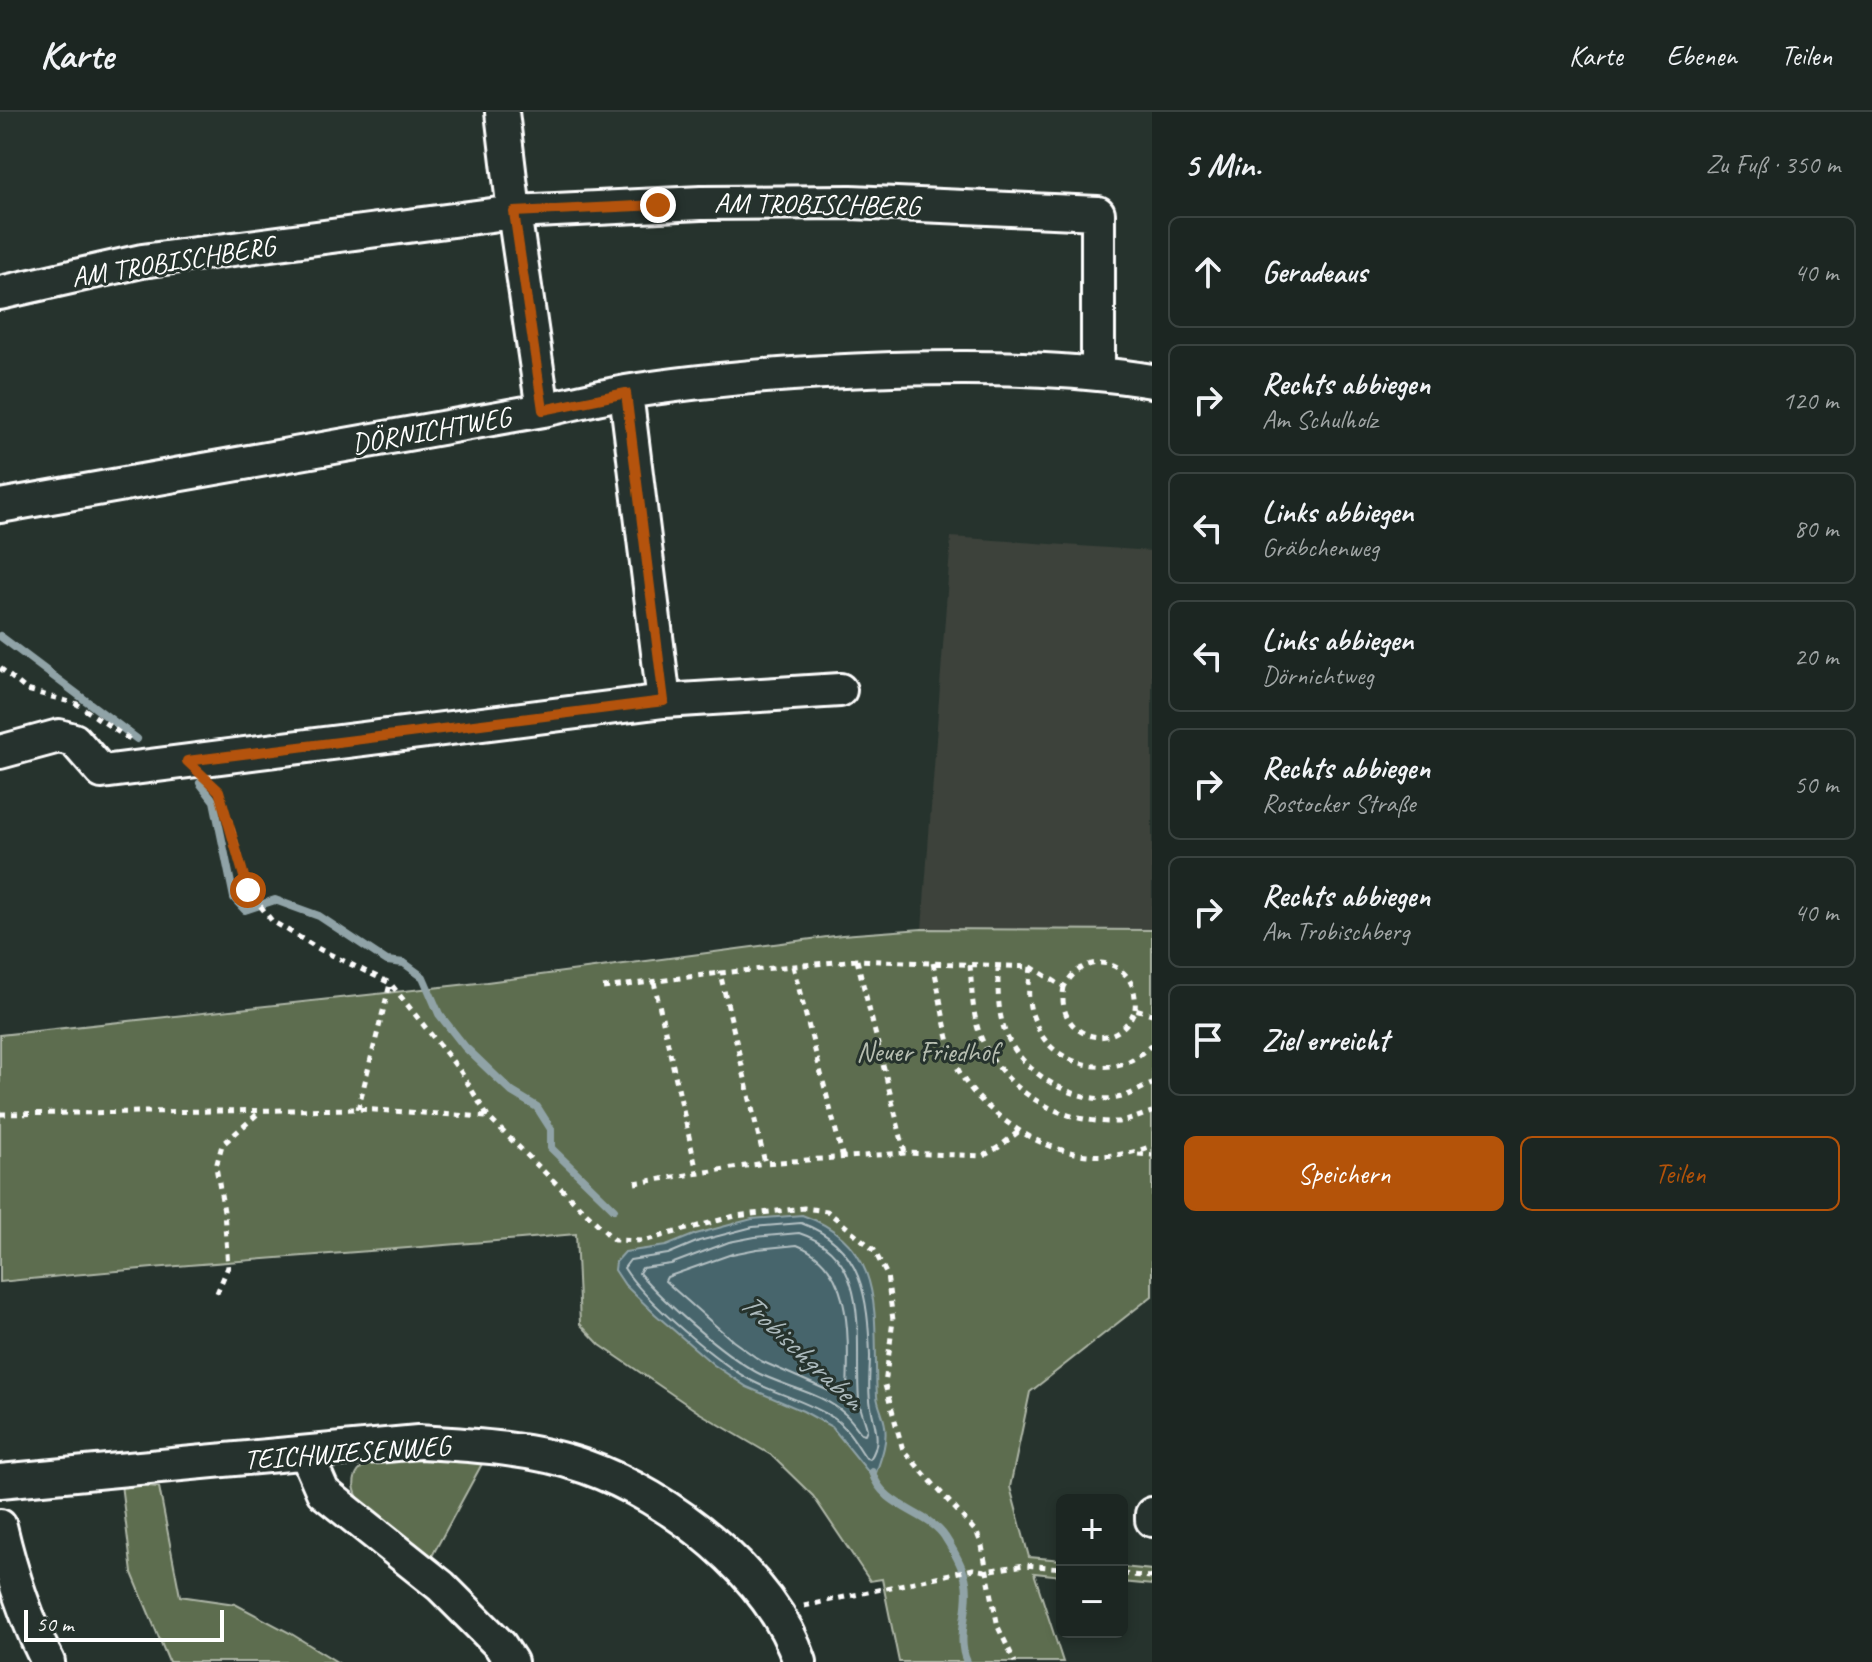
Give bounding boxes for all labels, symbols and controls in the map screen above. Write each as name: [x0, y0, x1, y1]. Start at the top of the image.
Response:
text: Karte: [40, 32, 114, 79]
text: Karte: [1569, 38, 1623, 73]
text: Ebenen: [1667, 38, 1737, 73]
text: Teilen: [1781, 38, 1832, 73]
text: 5 Min.: [1184, 143, 1261, 186]
text: Zu Fuß · 350 m: [1706, 148, 1840, 181]
street label: AM TROBISCHBERG: [714, 185, 923, 223]
route end: [640, 187, 676, 223]
street label: AM TROBISCHBERG: [69, 227, 281, 294]
icon: ahead: [1186, 250, 1230, 294]
text: Geradeaus: [1262, 253, 1367, 291]
text: 40 m: [1794, 256, 1838, 289]
text: Rechts abbiegen: [1262, 365, 1430, 403]
icon: right: [1186, 378, 1230, 422]
text: 120 m: [1782, 384, 1838, 417]
street label: DÖRNICHTWEG: [349, 398, 516, 461]
text: Am Schulholz: [1262, 403, 1377, 436]
text: Links abbiegen: [1262, 493, 1413, 531]
icon: left: [1186, 506, 1230, 550]
text: 80 m: [1794, 512, 1838, 545]
text: Gräbchenweg: [1262, 531, 1379, 564]
text: Links abbiegen: [1262, 621, 1413, 659]
icon: left: [1186, 634, 1230, 678]
text: 20 m: [1794, 640, 1838, 673]
text: Dörnichtweg: [1262, 659, 1374, 692]
text: Rechts abbiegen: [1262, 749, 1430, 787]
icon: right: [1186, 762, 1230, 806]
text: 50 m: [1794, 768, 1838, 801]
text: Rostocker Straße: [1262, 787, 1415, 820]
route start: [230, 872, 266, 908]
text: Rechts abbiegen: [1262, 877, 1430, 915]
icon: right: [1186, 890, 1230, 934]
text: 40 m: [1794, 896, 1838, 929]
text: Am Trobischberg: [1262, 915, 1409, 948]
icon: arrive: [1186, 1018, 1230, 1062]
text: Ziel erreicht: [1262, 1021, 1388, 1059]
park label: Neuer Friedhof: [856, 1034, 1004, 1069]
button: Speichern: [1184, 1136, 1504, 1211]
button: Teilen: [1520, 1136, 1840, 1211]
water label: Trobischgraben: [732, 1284, 874, 1420]
street label: TEICHWIESENWEG: [243, 1427, 454, 1477]
map controls: [1056, 1494, 1128, 1638]
button: +: [1056, 1494, 1128, 1566]
button: −: [1056, 1566, 1128, 1638]
scale bar: [24, 1606, 224, 1642]
text: 50 m: [36, 1610, 73, 1638]

